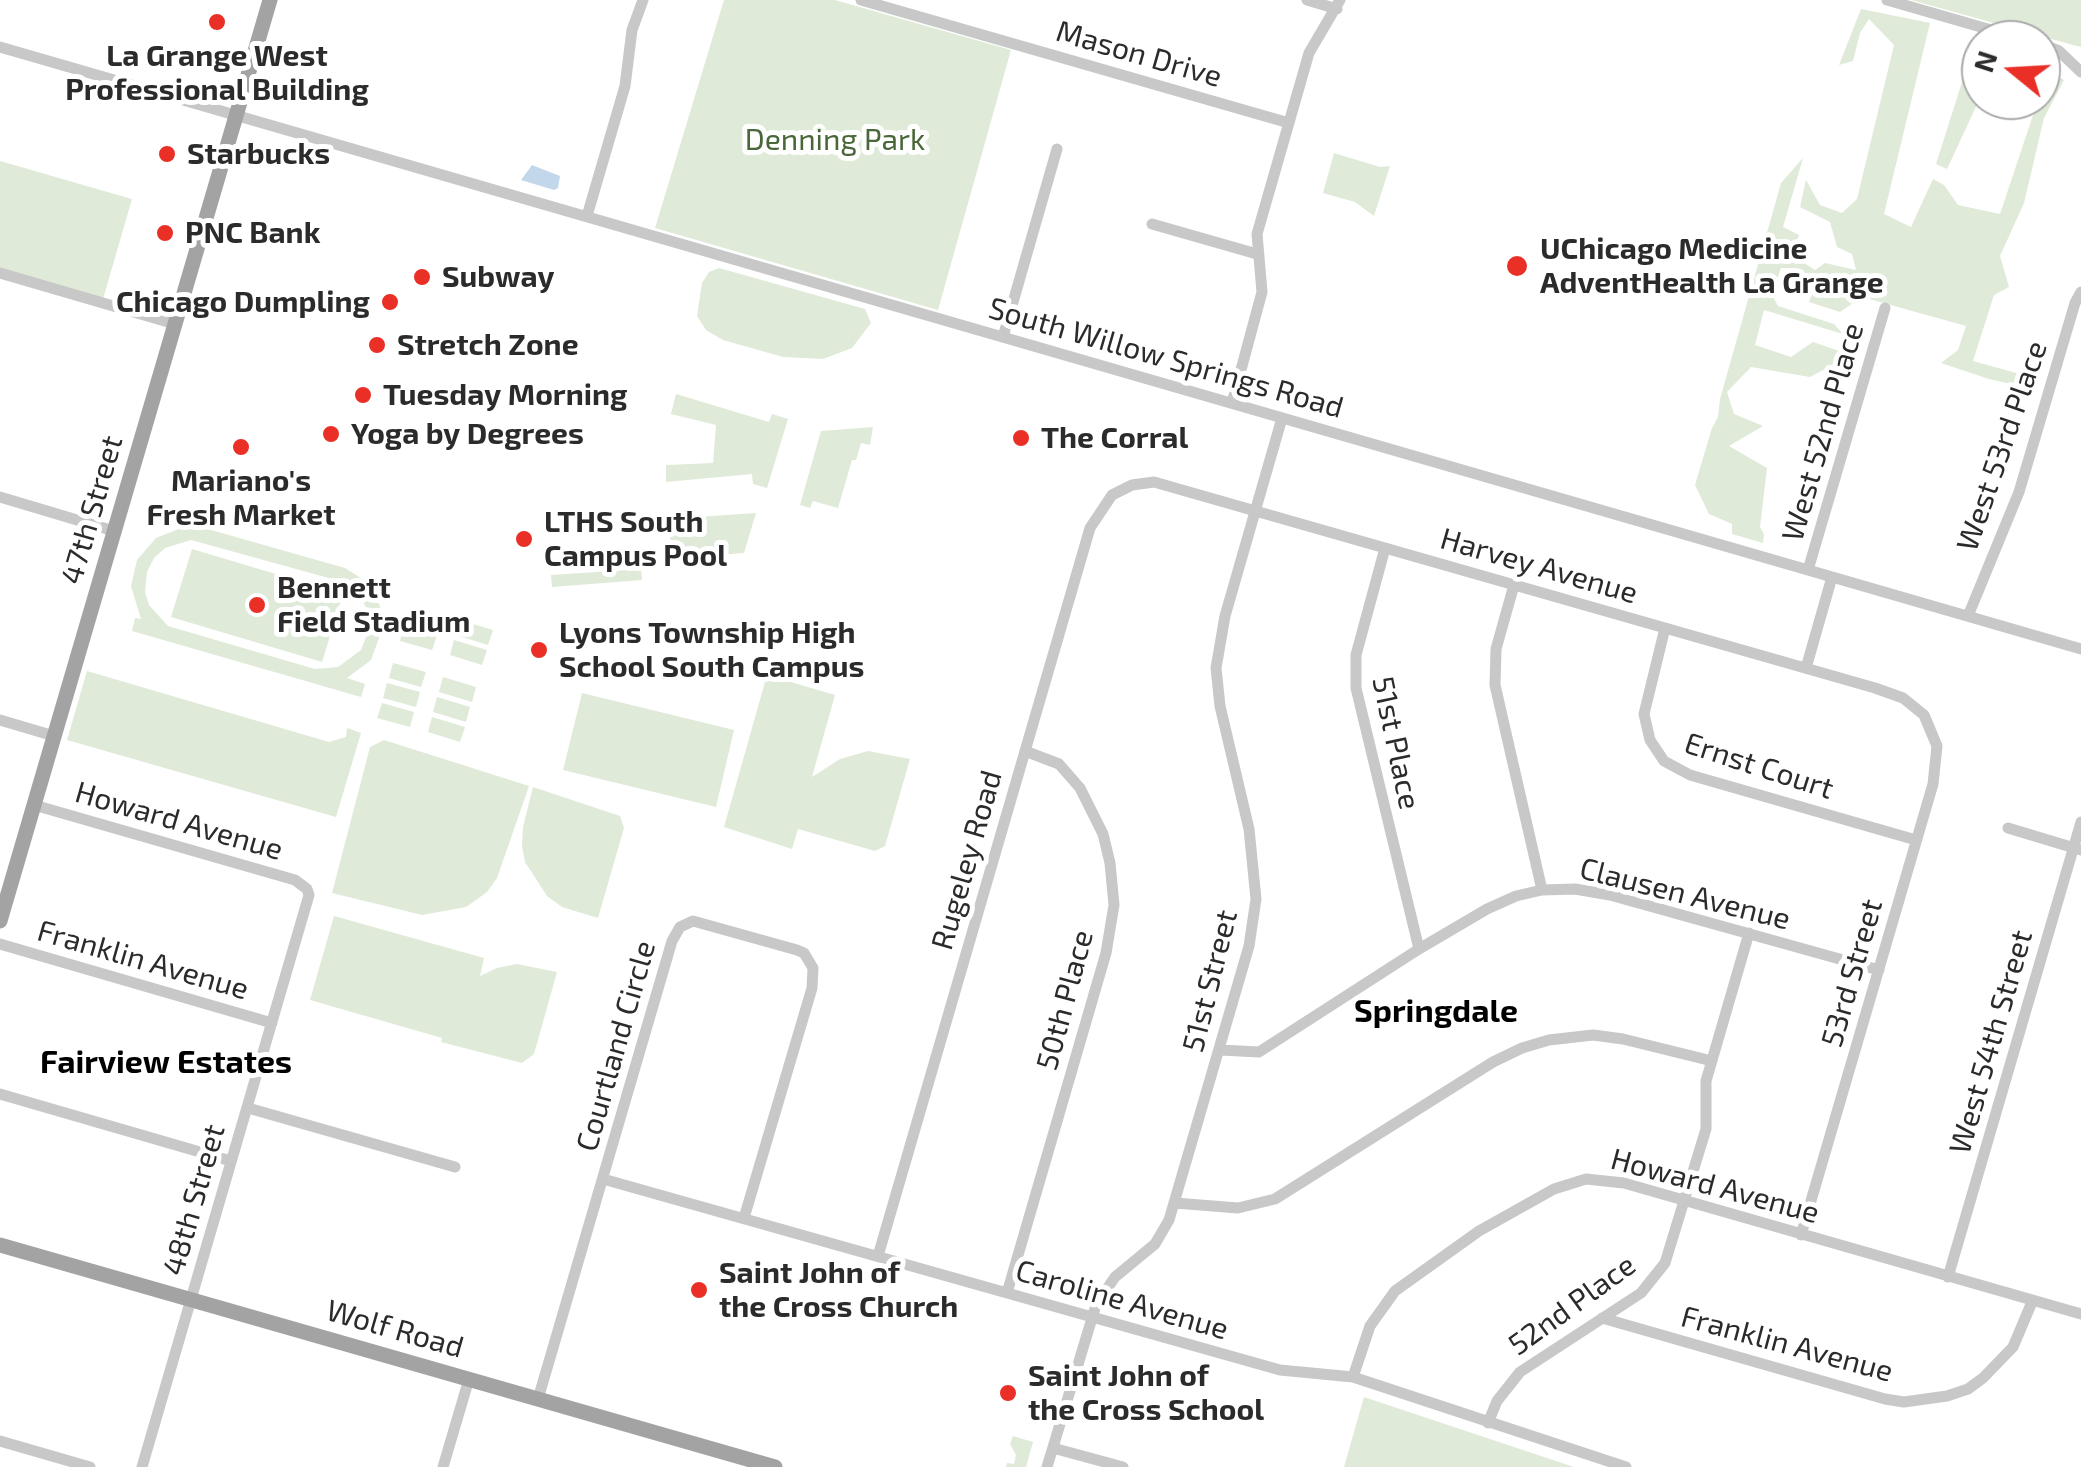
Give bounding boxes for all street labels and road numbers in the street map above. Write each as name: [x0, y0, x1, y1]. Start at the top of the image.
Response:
street label: Mason Drive: [1052, 13, 1226, 95]
street label: South Willow Springs Road: [984, 290, 1348, 426]
street label: West 52nd Place: [1775, 319, 1871, 545]
street label: West 53rd Place: [1949, 336, 2055, 556]
street label: 47th Street: [54, 432, 130, 588]
street label: Harvey Avenue: [1436, 521, 1642, 611]
street label: 51st Place: [1364, 673, 1428, 813]
street label: Ernst Court: [1680, 725, 1838, 807]
street label: Rugeley Road: [924, 766, 1010, 954]
street label: Howard Avenue: [71, 774, 287, 868]
street label: Clausen Avenue: [1576, 850, 1794, 938]
street label: 53rd Street: [1814, 895, 1890, 1051]
street label: 51st Street: [1175, 906, 1245, 1056]
street label: Franklin Avenue: [33, 913, 253, 1007]
street label: 50th Place: [1029, 926, 1101, 1074]
street label: West 54th Street: [1942, 926, 2040, 1158]
street label: Courtland Circle: [569, 937, 663, 1155]
street label: 48th Street: [155, 1120, 233, 1280]
street label: Howard Avenue: [1607, 1141, 1823, 1231]
street label: 52nd Place: [1502, 1247, 1642, 1363]
street label: Caroline Avenue: [1012, 1252, 1232, 1348]
street label: Wolf Road: [322, 1292, 468, 1366]
street label: Franklin Avenue: [1677, 1298, 1897, 1390]

